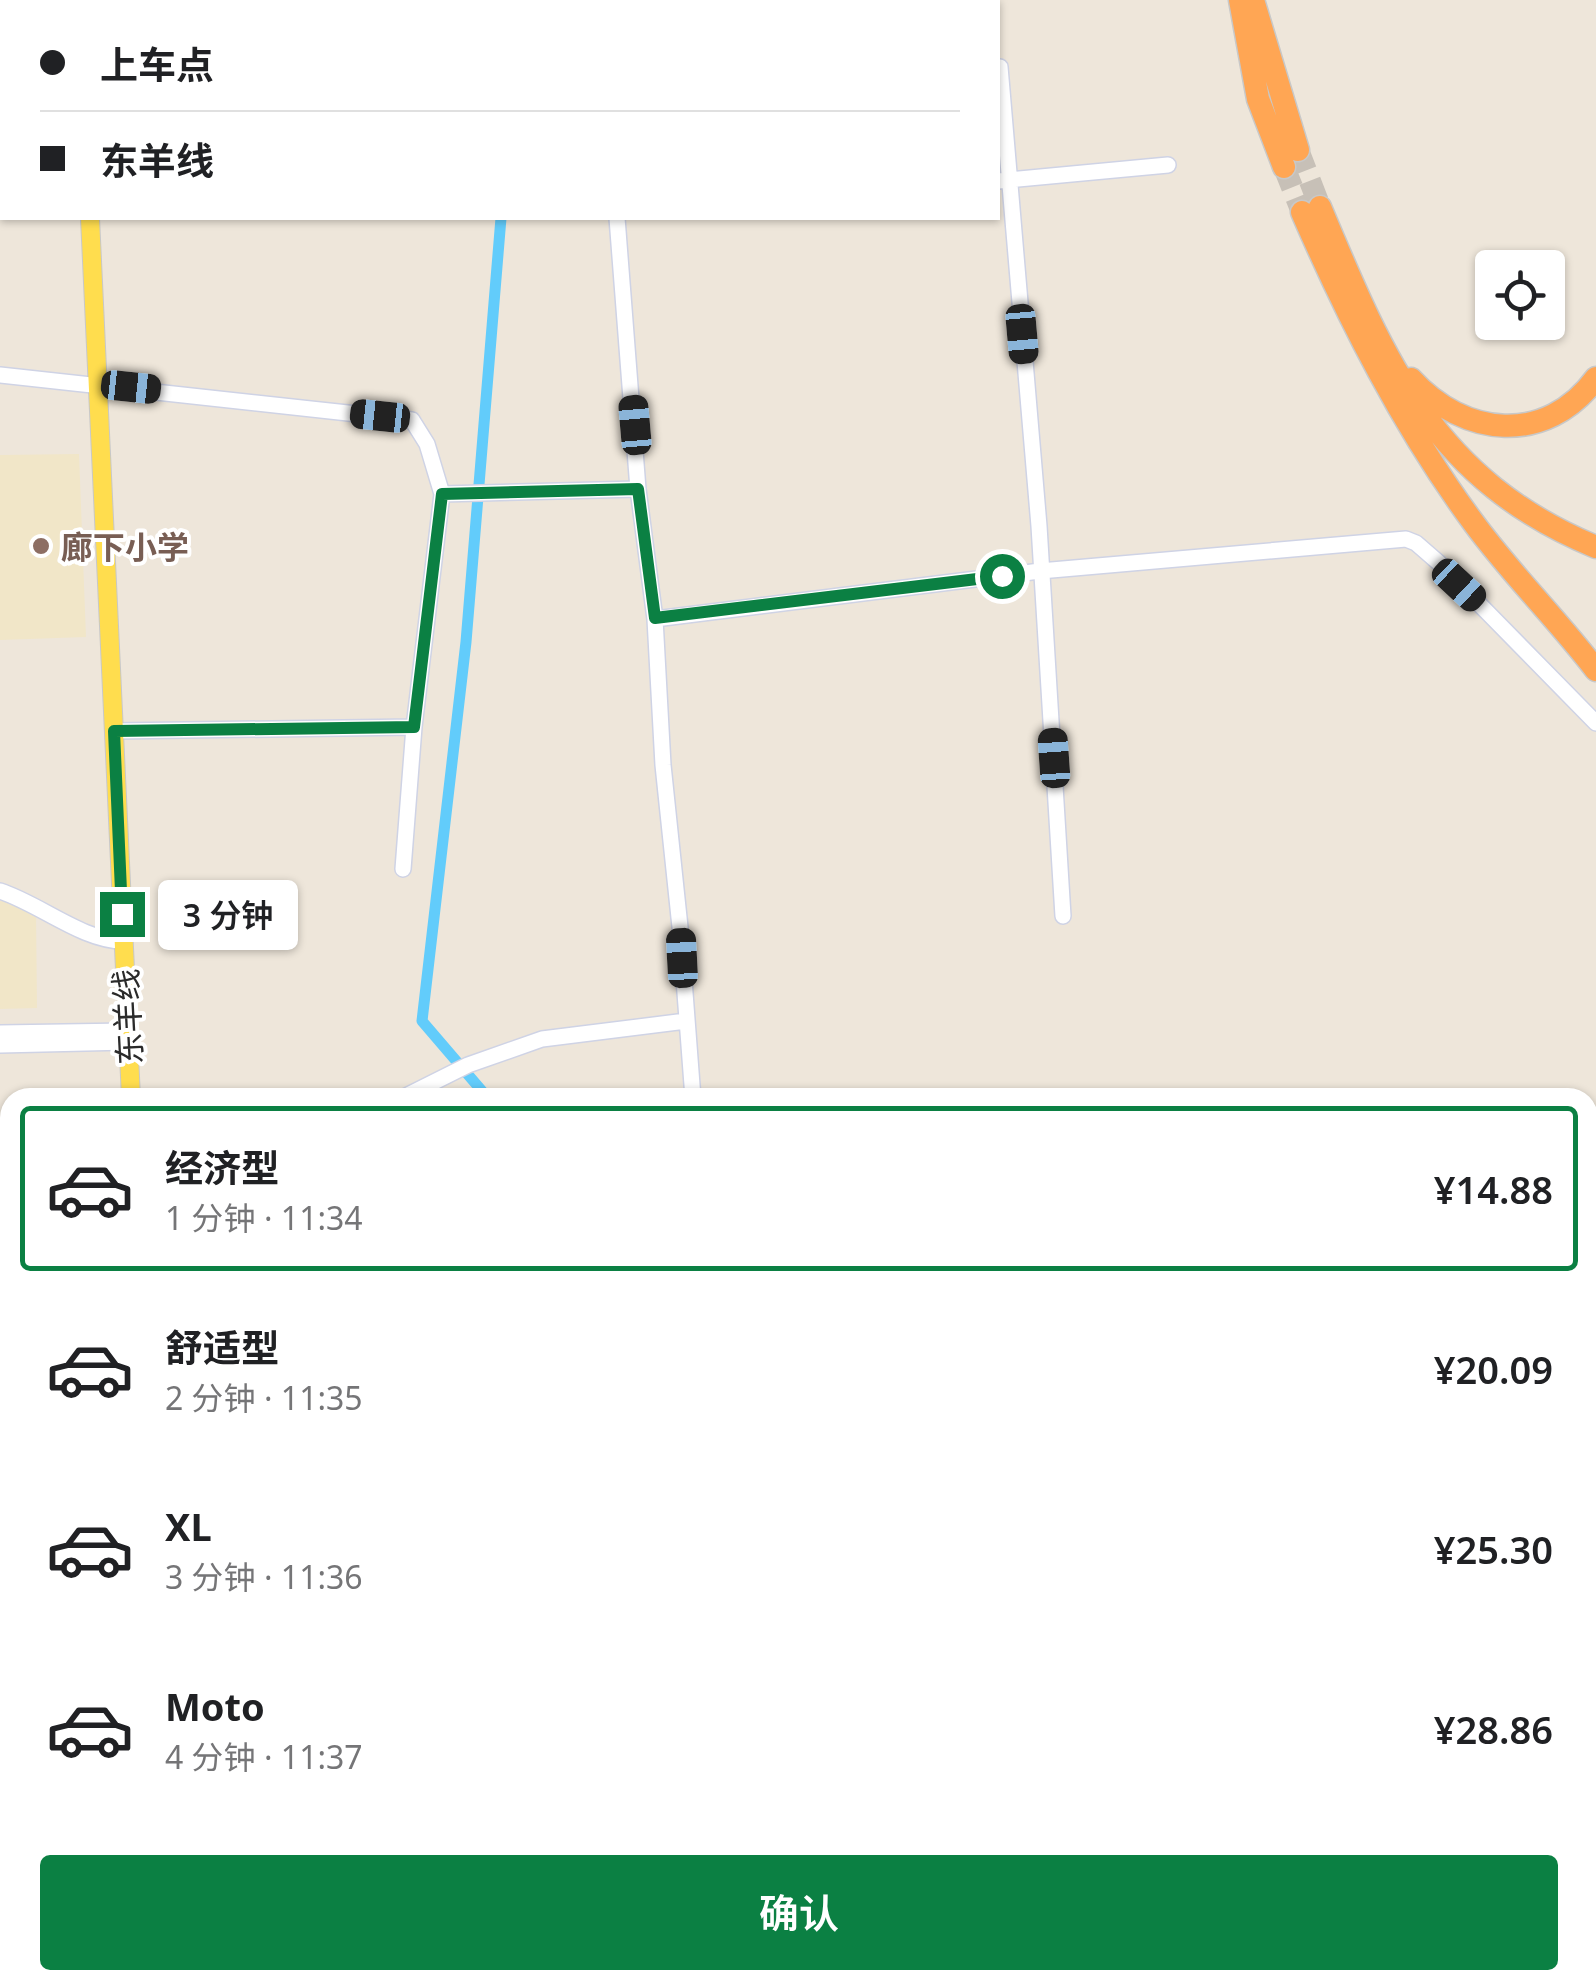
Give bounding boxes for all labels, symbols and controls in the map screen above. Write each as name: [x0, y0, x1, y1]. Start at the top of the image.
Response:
text: 上车点: [100, 38, 214, 90]
text: 东羊线: [100, 134, 214, 186]
map controls: [1475, 250, 1565, 340]
button: locate: [1475, 250, 1565, 340]
car: [1004, 303, 1040, 365]
car: [100, 369, 162, 405]
car: [617, 394, 653, 456]
car: [349, 398, 411, 434]
place label: 廊下小学: [61, 525, 189, 568]
marker: 廊下小学: [30, 535, 52, 557]
route start: [980, 554, 1025, 599]
car: [1427, 554, 1491, 616]
car: [1037, 727, 1071, 789]
callout: 3 分钟: [157, 879, 297, 949]
route end: [100, 892, 145, 937]
text: 3 分钟: [183, 893, 273, 936]
car: [665, 927, 699, 989]
street label: 东羊线: [103, 968, 151, 1066]
text: 经济型: [165, 1141, 279, 1193]
icon: car: [45, 1144, 135, 1234]
text: ¥14.88: [1434, 1163, 1553, 1215]
text: 1 分钟 · 11:34: [165, 1196, 363, 1239]
text: 舒适型: [165, 1321, 279, 1373]
icon: car: [45, 1324, 135, 1414]
text: ¥20.09: [1434, 1343, 1553, 1395]
text: 2 分钟 · 11:35: [165, 1376, 363, 1419]
text: XL: [165, 1500, 212, 1552]
icon: car: [45, 1504, 135, 1594]
text: ¥25.30: [1434, 1523, 1553, 1575]
text: 3 分钟 · 11:36: [165, 1555, 363, 1598]
text: Moto: [165, 1680, 265, 1732]
icon: car: [45, 1684, 135, 1774]
text: ¥28.86: [1434, 1703, 1553, 1755]
text: 4 分钟 · 11:37: [165, 1735, 363, 1778]
button: 确认: [40, 1855, 1558, 1970]

